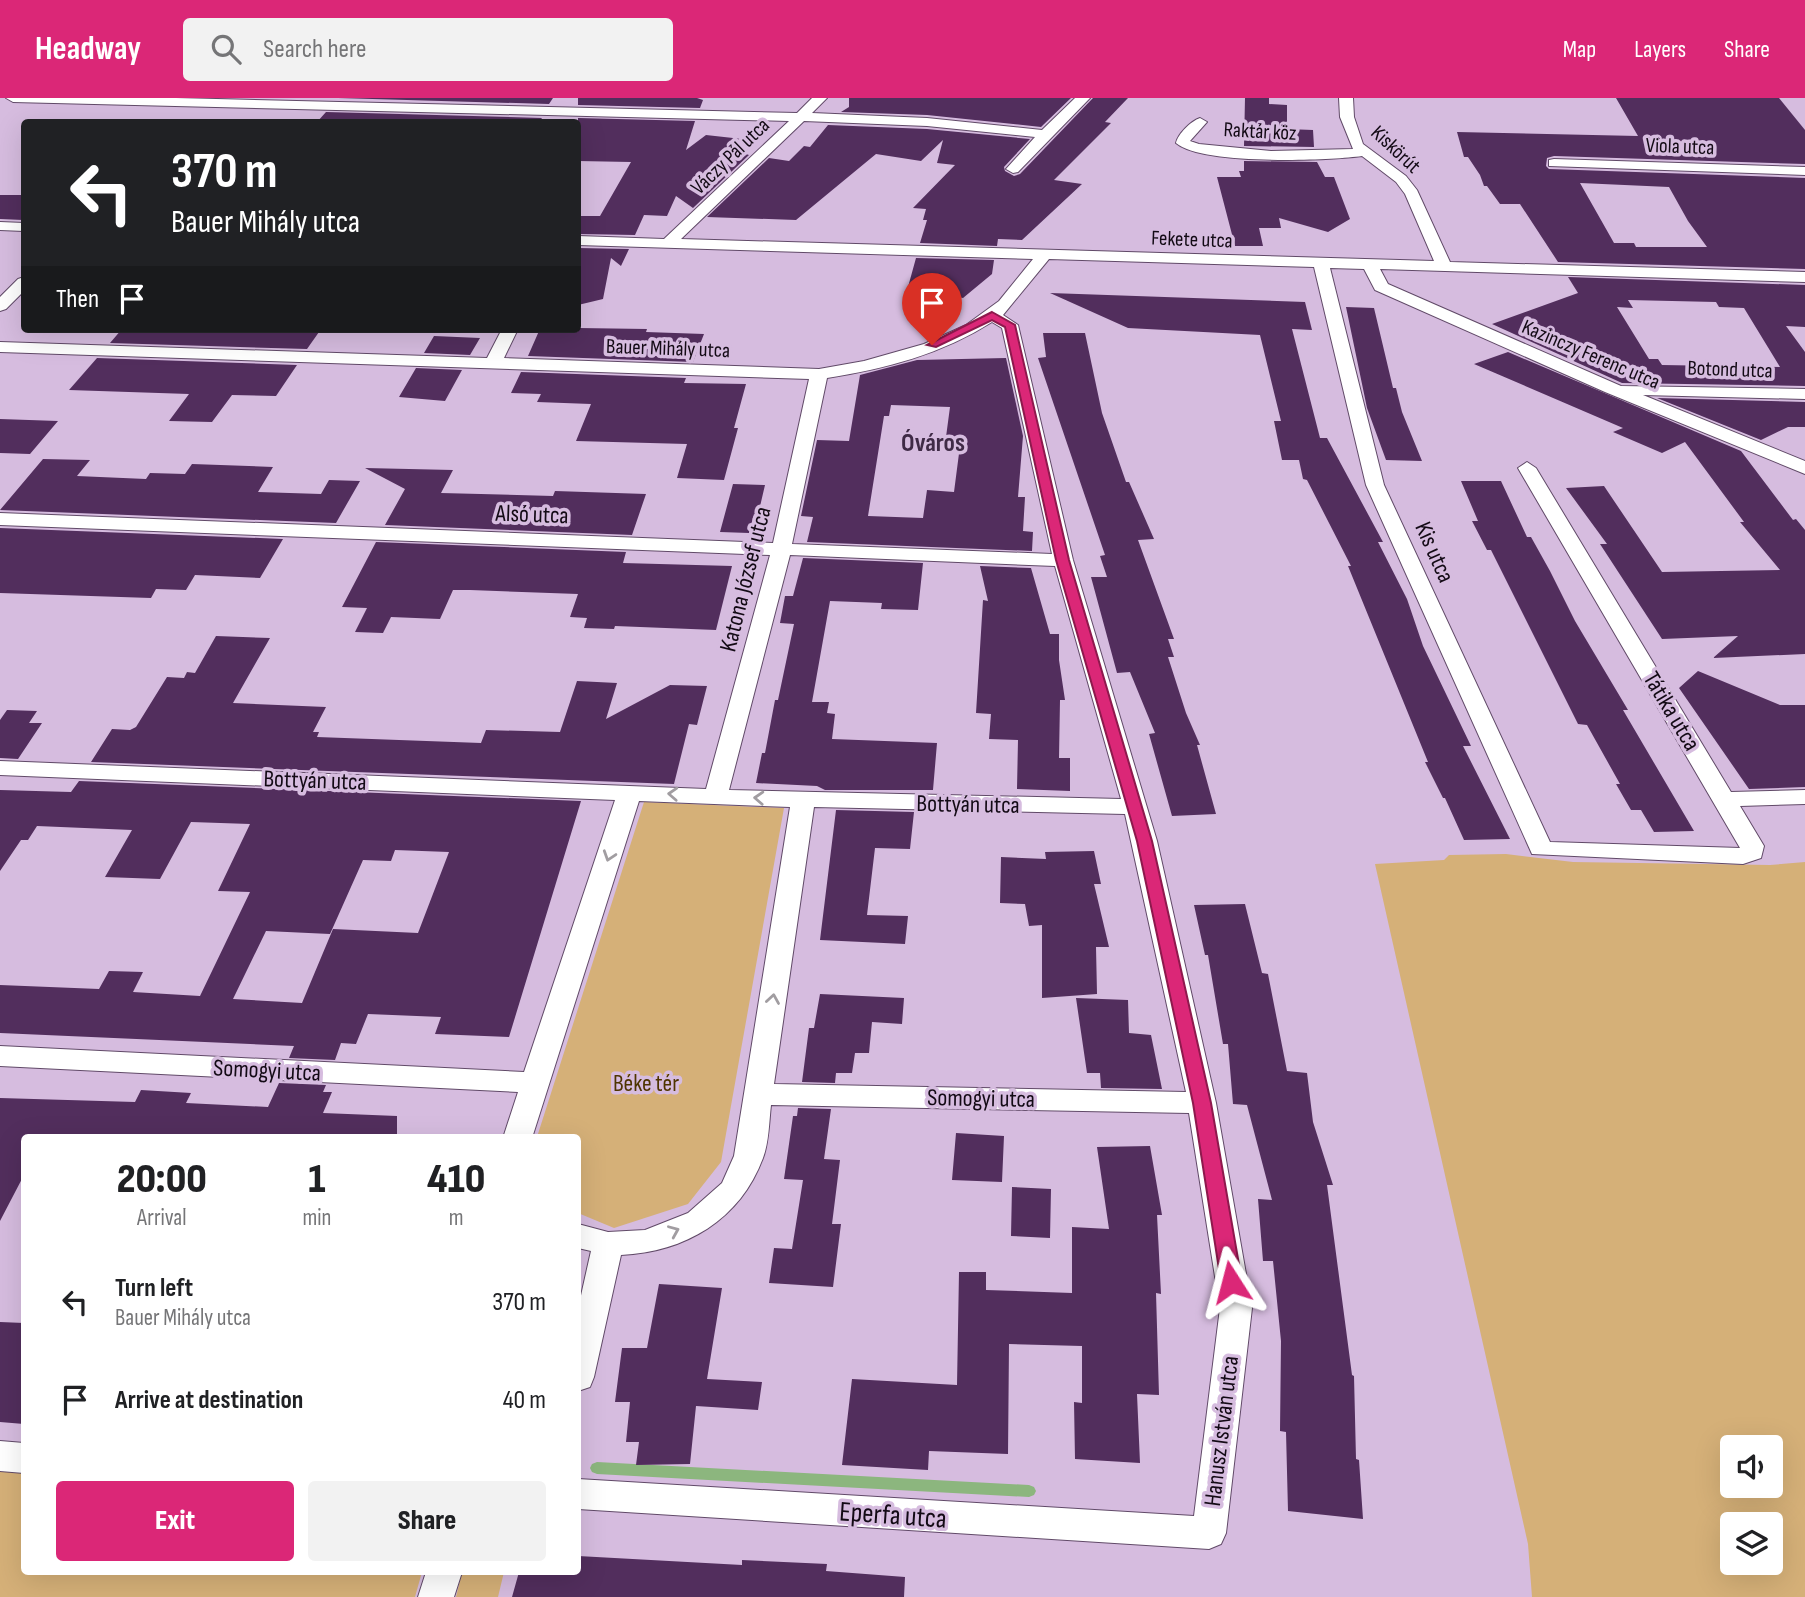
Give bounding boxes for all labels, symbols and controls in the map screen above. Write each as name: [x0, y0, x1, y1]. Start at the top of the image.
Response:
search box: [183, 18, 673, 81]
text: Headway: [35, 29, 141, 69]
icon: search: [207, 30, 245, 68]
text: Search here: [263, 34, 366, 65]
text: Map: [1563, 35, 1596, 64]
text: Layers: [1634, 35, 1686, 64]
text: Share: [1724, 35, 1770, 64]
street label: Váczy Pál utca: [686, 113, 775, 200]
street label: Raktár köz: [1223, 117, 1298, 146]
street label: Kiskörút: [1366, 120, 1426, 178]
street label: Viola utca: [1645, 133, 1715, 160]
text: 370 m: [171, 143, 278, 202]
icon: left: [56, 147, 147, 238]
text: Bauer Mihály utca: [171, 203, 360, 242]
street label: Fekete utca: [1151, 226, 1233, 253]
pin: [902, 273, 962, 345]
icon: arrive: [113, 280, 151, 318]
text: Then: [56, 284, 99, 315]
icon: arrive: [913, 284, 951, 322]
street label: Kazinczy Ferenc utca: [1518, 314, 1664, 395]
street label: Bauer Mihály utca: [606, 334, 730, 363]
street label: Botond utca: [1687, 356, 1773, 383]
district label: Óváros: [901, 428, 965, 459]
street label: Alsó utca: [494, 499, 569, 530]
street label: Katona József utca: [713, 504, 778, 655]
street label: Kis utca: [1408, 517, 1461, 587]
street label: Tátika utca: [1637, 666, 1706, 756]
street label: Bottyán utca: [263, 764, 367, 797]
one-way arrow: [667, 786, 678, 801]
street label: Bottyán utca: [916, 789, 1020, 820]
one-way arrow: [753, 791, 764, 806]
one-way arrow: [602, 850, 617, 862]
one-way arrow: [765, 993, 780, 1005]
street label: Somogyi utca: [212, 1053, 322, 1088]
park label: Béke tér: [613, 1069, 679, 1098]
street label: Somogyi utca: [927, 1083, 1035, 1114]
text: 20:00: [117, 1154, 207, 1205]
text: 1: [308, 1154, 326, 1205]
text: 410: [427, 1154, 485, 1205]
text: Arrival: [137, 1204, 186, 1232]
text: min: [303, 1204, 331, 1232]
text: m: [449, 1204, 464, 1232]
one-way arrow: [667, 1225, 679, 1239]
position arrow: [1194, 1245, 1268, 1319]
text: Turn left: [115, 1273, 193, 1304]
icon: left: [56, 1283, 94, 1321]
text: 370 m: [492, 1287, 546, 1318]
text: Bauer Mihály utca: [115, 1304, 251, 1332]
street label: Hanusz István utca: [1198, 1354, 1245, 1508]
icon: arrive: [56, 1381, 94, 1419]
text: Arrive at destination: [115, 1385, 303, 1416]
text: 40 m: [503, 1385, 546, 1416]
map controls: [1720, 1435, 1783, 1575]
button: sound: [1720, 1435, 1783, 1498]
button: Exit: [56, 1481, 294, 1561]
button: Share: [308, 1481, 546, 1561]
street label: Eperfa utca: [838, 1495, 948, 1536]
button: layers: [1720, 1512, 1783, 1575]

